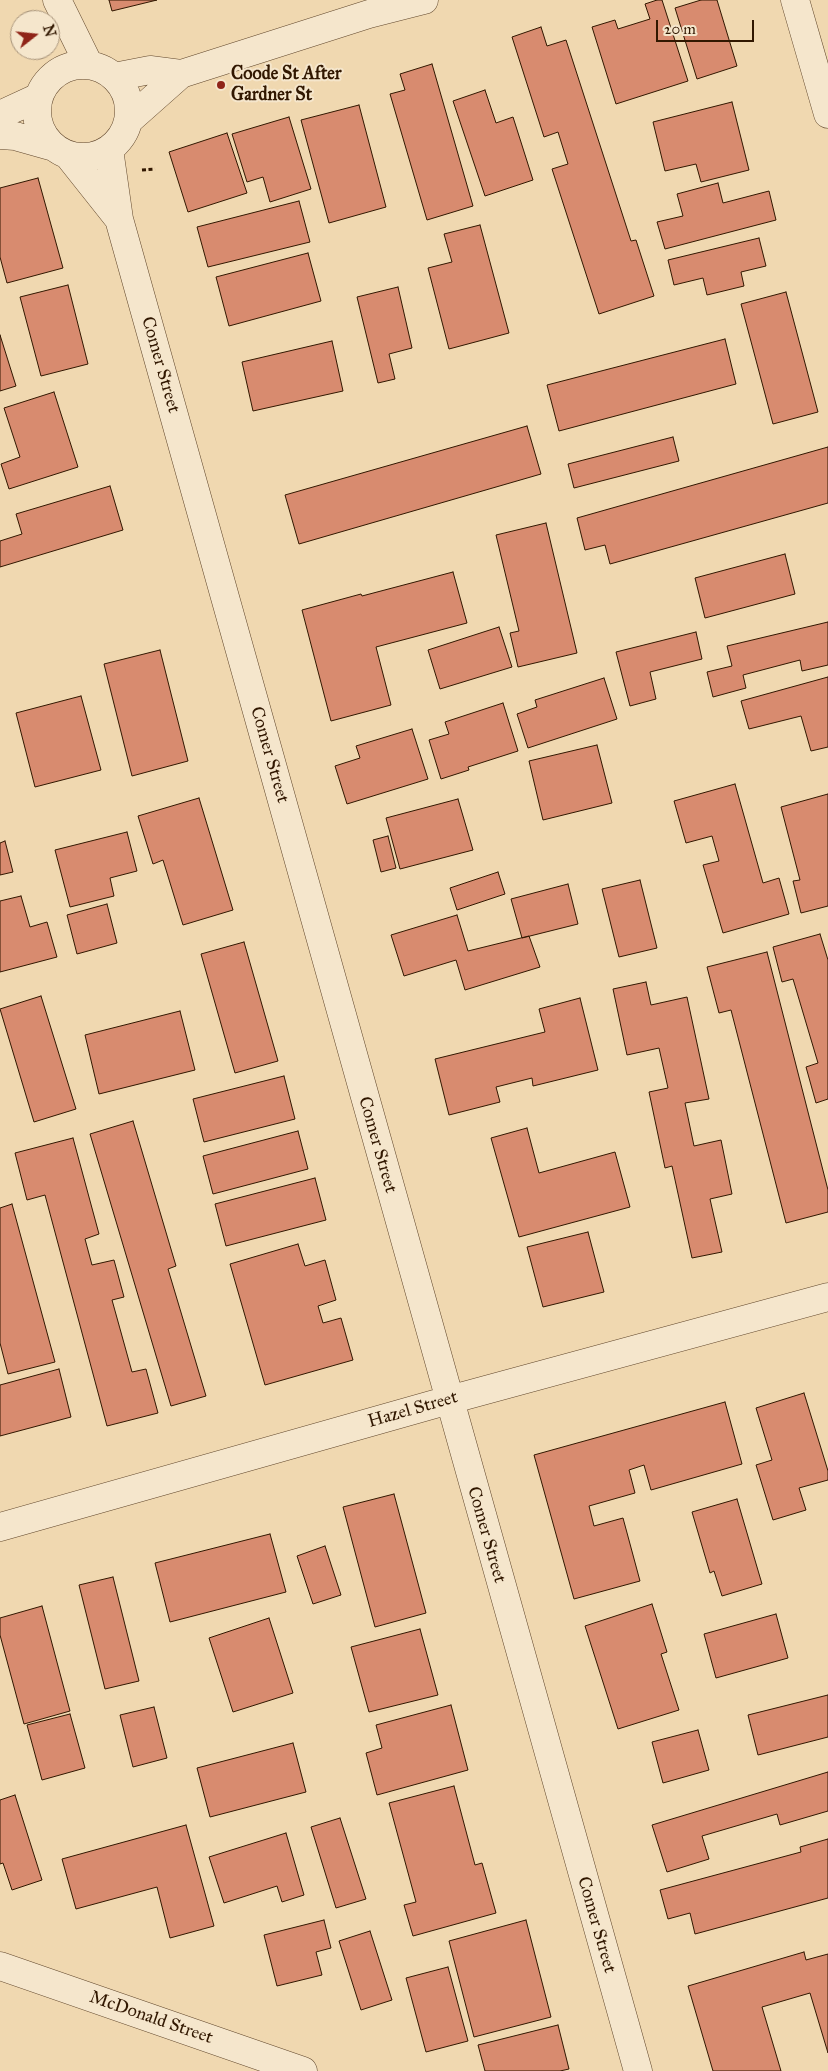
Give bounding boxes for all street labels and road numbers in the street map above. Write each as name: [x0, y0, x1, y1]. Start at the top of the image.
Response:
street label: Comer Street: [136, 314, 184, 416]
street label: Comer Street: [245, 704, 293, 806]
street label: Comer Street: [353, 1094, 401, 1196]
street label: Hazel Street: [366, 1387, 460, 1433]
street label: Comer Street: [462, 1484, 510, 1586]
street label: Comer Street: [572, 1874, 620, 1976]
street label: McDonald Street: [86, 1987, 216, 2049]

